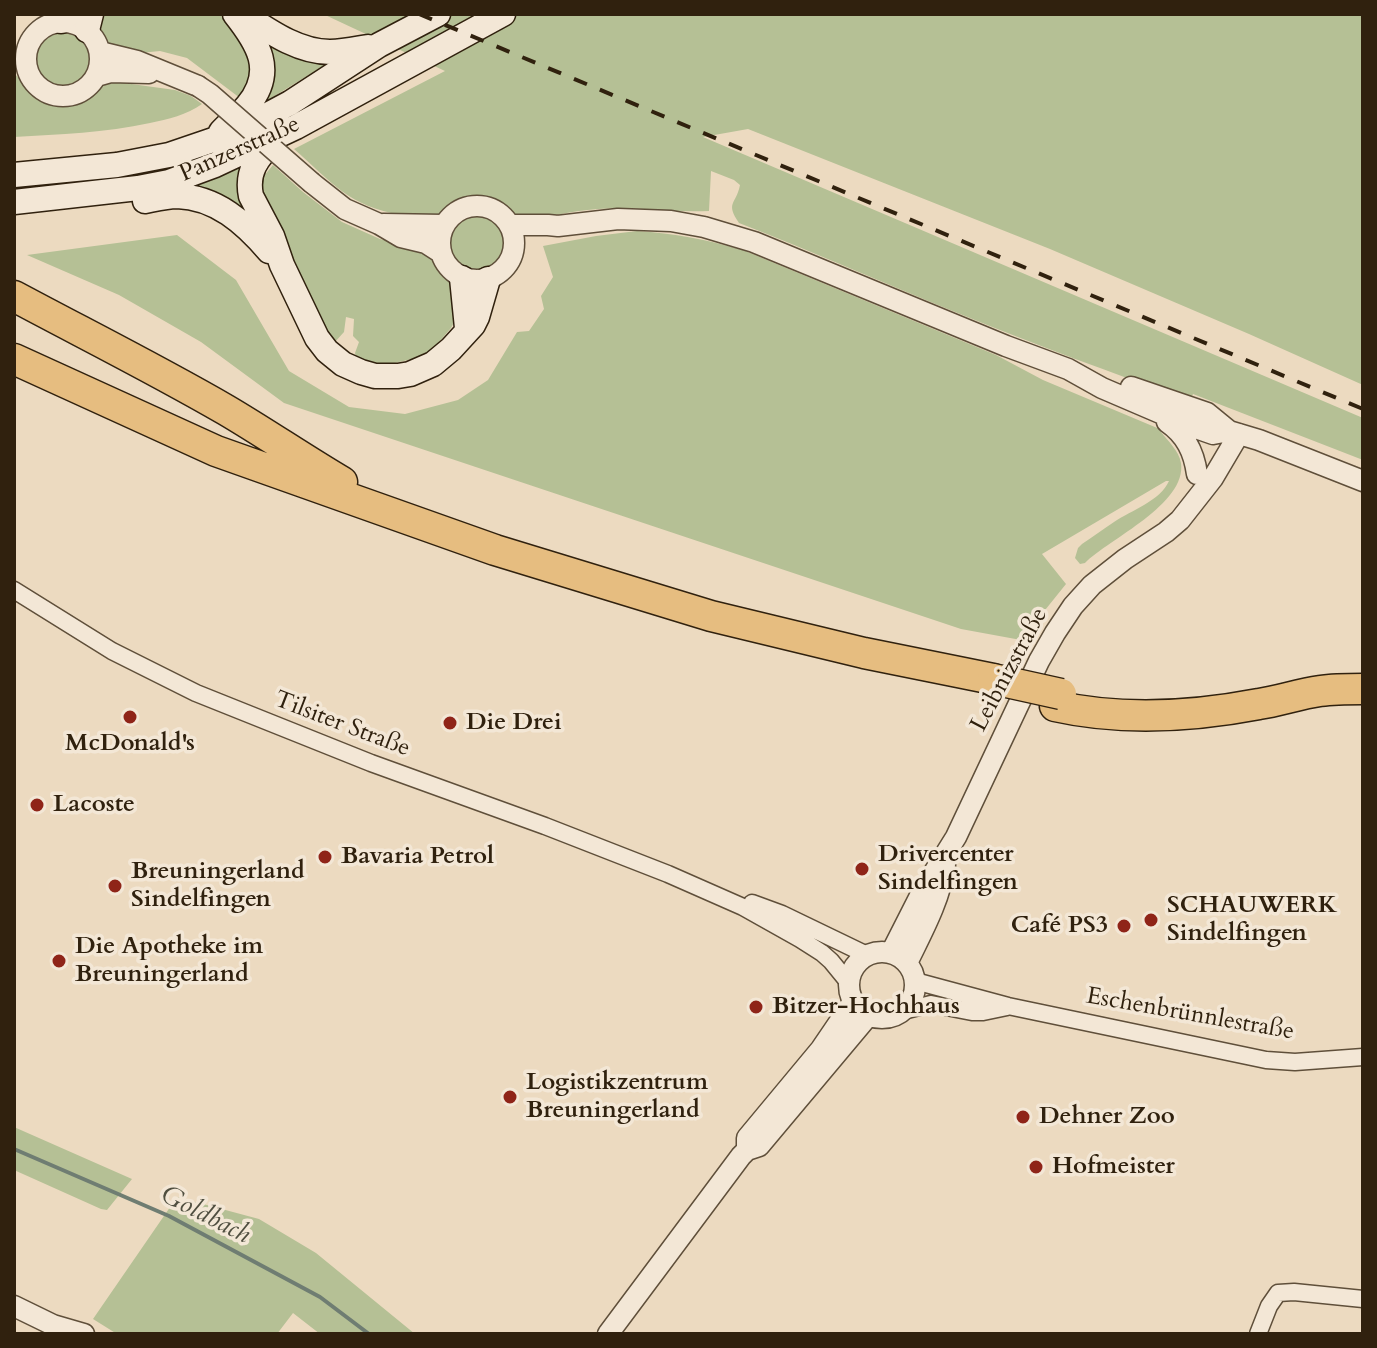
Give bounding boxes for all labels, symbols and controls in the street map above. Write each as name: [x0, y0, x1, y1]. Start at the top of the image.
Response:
street label: Panzerstraße: [175, 111, 305, 189]
street label: Leibnizstraße: [965, 603, 1055, 737]
street label: Tilsiter Straße: [270, 686, 414, 764]
marker: McDonald's: [121, 708, 139, 726]
place label: Die Drei: [466, 709, 562, 737]
marker: Die Drei: [441, 714, 459, 732]
place label: McDonald's: [65, 730, 195, 758]
place label: Lacoste: [53, 791, 135, 819]
marker: Lacoste: [28, 796, 46, 814]
place label: Drivercenter Sindelfingen: [878, 841, 1018, 897]
place label: Bavaria Petrol: [341, 843, 494, 871]
marker: Bavaria Petrol: [316, 848, 334, 866]
place label: Breuningerland Sindelfingen: [131, 858, 305, 914]
marker: Drivercenter Sindelfingen: [853, 860, 871, 878]
marker: Breuningerland Sindelfingen: [106, 877, 124, 895]
place label: SCHAUWERK Sindelfingen: [1167, 892, 1337, 948]
marker: SCHAUWERK Sindelfingen: [1142, 911, 1160, 929]
place label: Café PS3: [1011, 912, 1108, 940]
marker: Café PS3: [1115, 917, 1133, 935]
place label: Die Apotheke im Breuningerland: [75, 933, 263, 989]
marker: Die Apotheke im Breuningerland: [50, 952, 68, 970]
street label: Eschenbrünnlestraße: [1084, 983, 1296, 1047]
place label: Bitzer-Hochhaus: [772, 993, 960, 1021]
marker: Bitzer-Hochhaus: [747, 998, 765, 1016]
place label: Logistikzentrum Breuningerland: [526, 1069, 708, 1125]
marker: Logistikzentrum Breuningerland: [501, 1088, 519, 1106]
place label: Dehner Zoo: [1039, 1103, 1175, 1131]
marker: Dehner Zoo: [1014, 1108, 1032, 1126]
place label: Hofmeister: [1052, 1153, 1175, 1181]
marker: Hofmeister: [1027, 1158, 1045, 1176]
water label: Goldbach: [155, 1180, 255, 1252]

